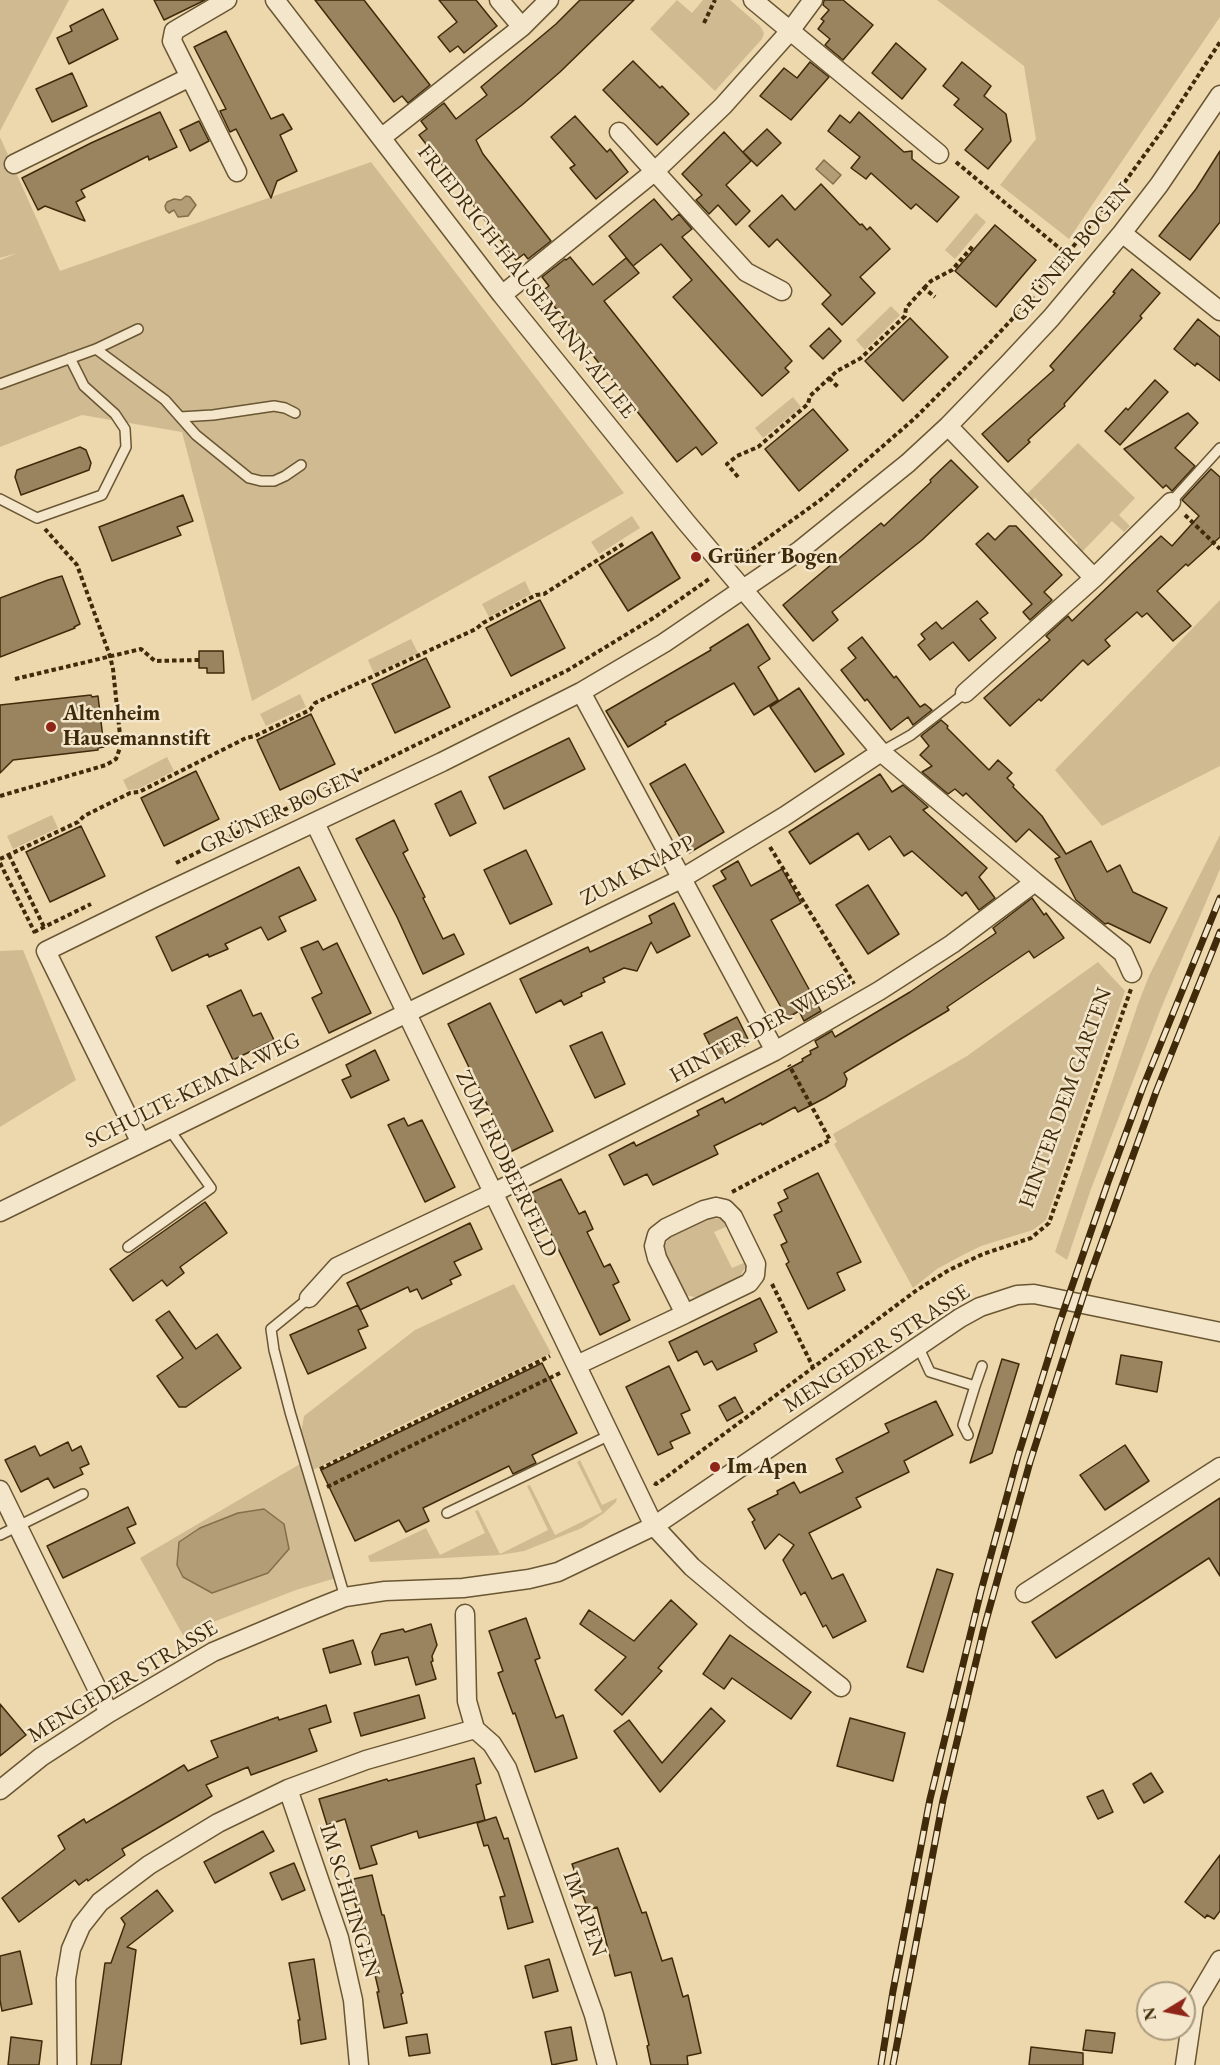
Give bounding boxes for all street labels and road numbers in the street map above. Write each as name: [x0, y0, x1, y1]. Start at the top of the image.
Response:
street label: FRIEDRICH-HAUSEMANN-ALLEE: [411, 140, 641, 424]
street label: GRÜNER BOGEN: [1006, 178, 1138, 328]
street label: GRÜNER BOGEN: [196, 763, 364, 861]
street label: ZUM KNAPP: [576, 830, 700, 912]
street label: HINTER DER WIESE: [665, 969, 855, 1089]
street label: HINTER DEM GARTEN: [1014, 984, 1118, 1212]
street label: SCHULTE-KEMNA-WEG: [81, 1027, 305, 1155]
street label: ZUM ERDBEERFELD: [449, 1066, 563, 1262]
street label: MENGEDER STRASSE: [779, 1279, 975, 1419]
street label: MENGEDER STRASSE: [23, 1615, 223, 1749]
street label: IM SCHLINGEN: [313, 1821, 385, 1981]
street label: IM APEN: [556, 1868, 612, 1960]

